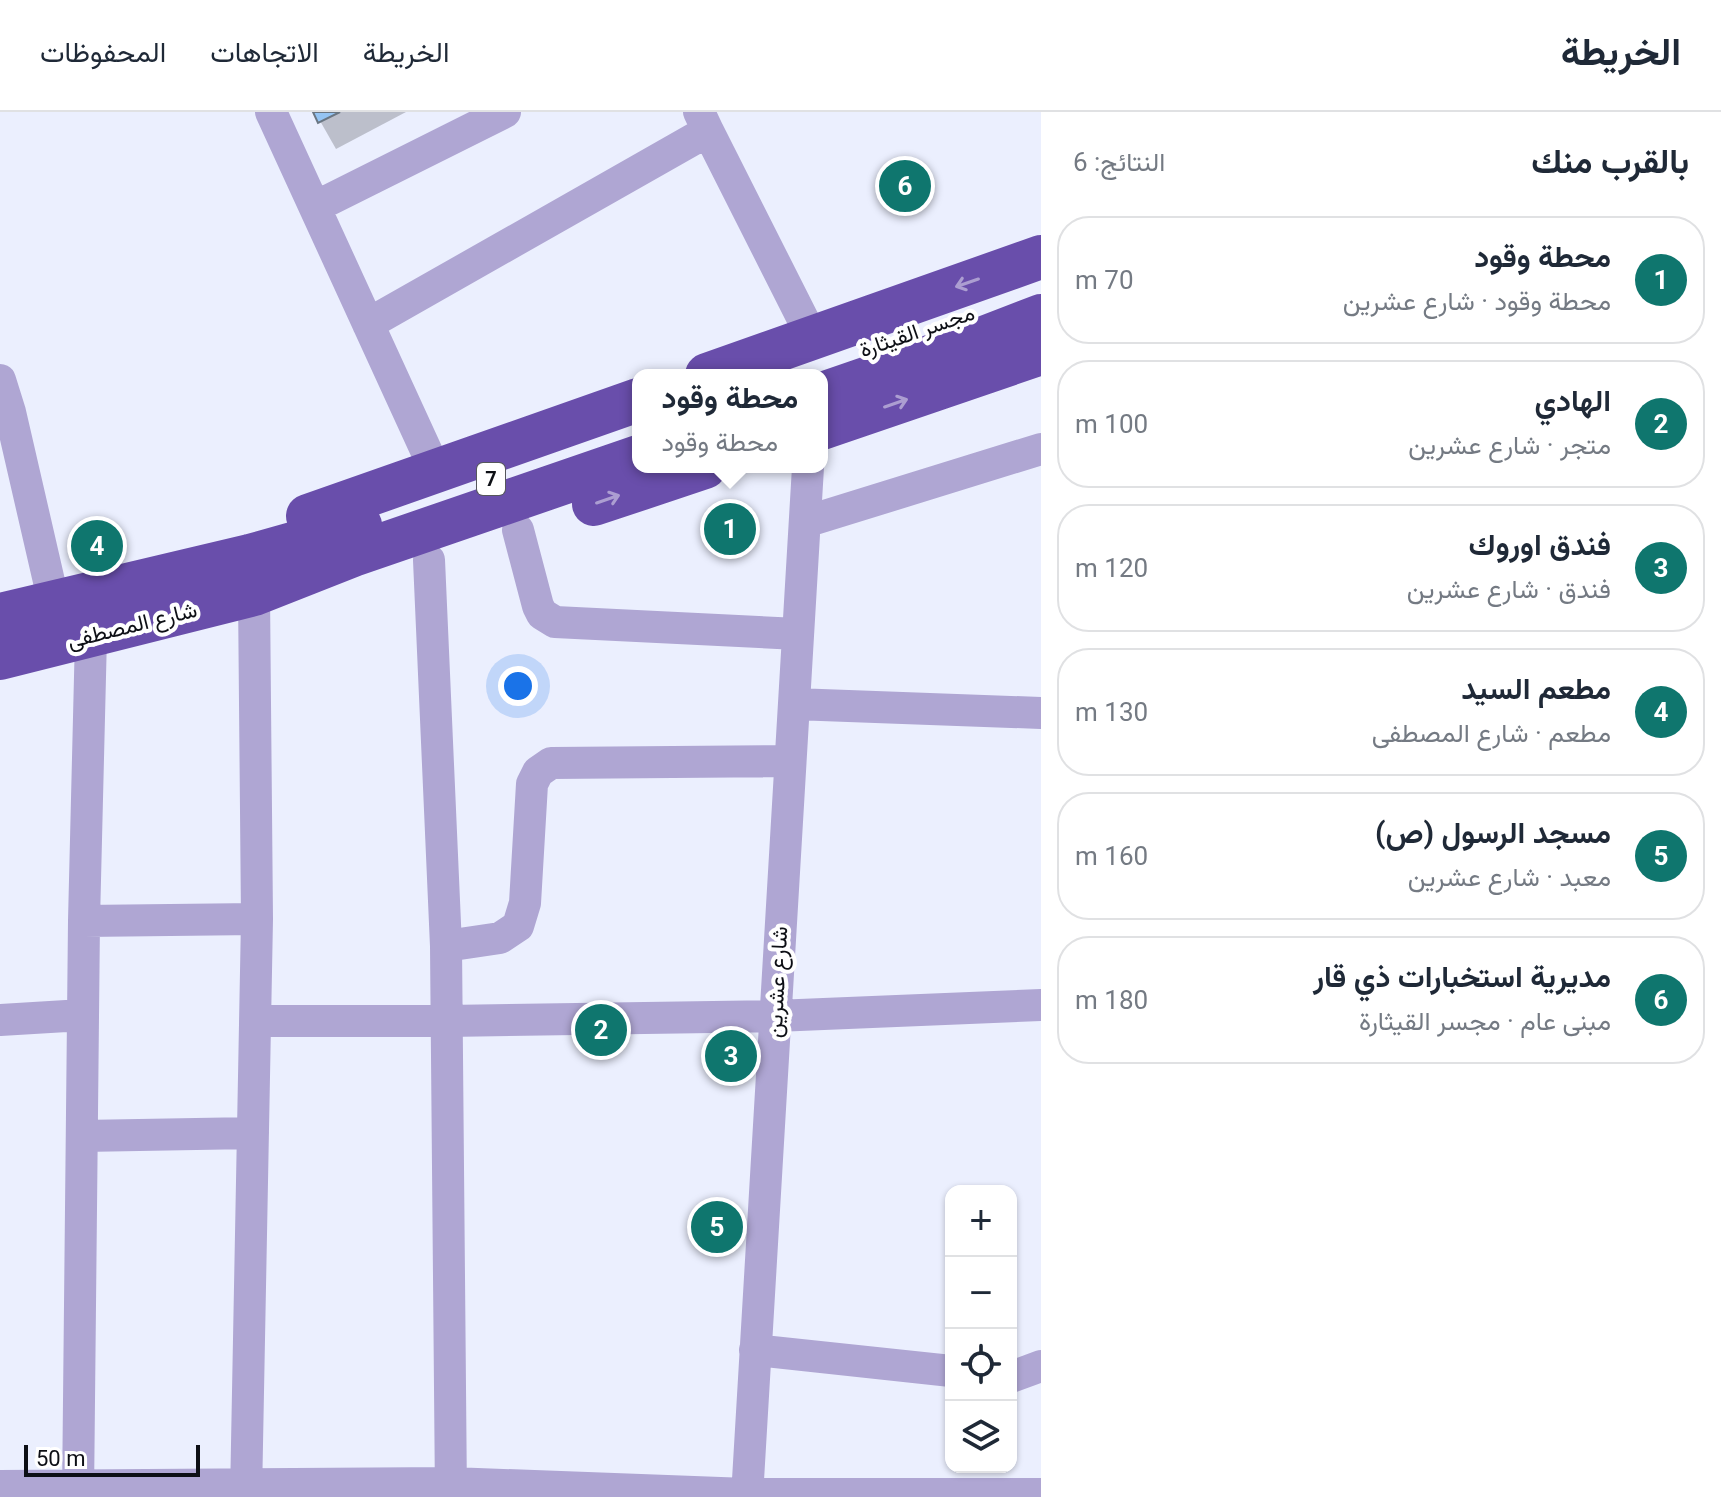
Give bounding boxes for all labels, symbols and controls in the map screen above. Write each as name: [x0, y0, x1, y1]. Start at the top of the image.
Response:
text: الخريطة: [1561, 30, 1681, 74]
text: المحفوظات: [40, 36, 166, 69]
text: الاتجاهات: [210, 36, 319, 69]
text: الخريطة: [363, 36, 449, 69]
text: بالقرب منك: [1531, 141, 1689, 181]
text: النتائج: 6: [1073, 147, 1165, 177]
pin: 6: [879, 156, 931, 216]
text: محطة وقود: [1474, 239, 1611, 274]
text: 70 m: [1075, 265, 1134, 295]
text: 1: [1654, 265, 1668, 295]
one-way arrow: [955, 276, 980, 291]
text: محطة وقود · شارع عشرين: [1343, 286, 1611, 316]
street label: مجسر القيثارة: [856, 300, 978, 363]
popup: [632, 369, 828, 473]
text: محطة وقود: [662, 380, 798, 415]
text: الهادي: [1534, 383, 1611, 418]
one-way arrow: [883, 394, 908, 409]
text: 100 m: [1075, 409, 1148, 439]
text: 2: [1654, 409, 1668, 439]
text: محطة وقود: [662, 427, 778, 457]
text: متجر · شارع عشرين: [1408, 430, 1611, 460]
road number: 7: [477, 463, 505, 495]
one-way arrow: [596, 491, 621, 506]
pin: 1: [704, 499, 756, 559]
pin: 4: [71, 516, 123, 576]
text: فندق اوروك: [1469, 527, 1611, 562]
text: 120 m: [1075, 553, 1148, 583]
text: 3: [1654, 553, 1668, 583]
text: فندق · شارع عشرين: [1407, 574, 1611, 604]
street label: شارع المصطفى: [65, 597, 200, 655]
your location: [498, 666, 538, 706]
text: مطعم السيد: [1461, 671, 1611, 706]
text: 130 m: [1075, 697, 1148, 727]
text: 4: [1654, 697, 1668, 727]
text: مطعم · شارع المصطفى: [1372, 718, 1611, 748]
text: مسجد الرسول (ص): [1375, 815, 1611, 850]
text: 160 m: [1075, 841, 1148, 871]
text: 5: [1654, 841, 1668, 871]
text: معبد · شارع عشرين: [1408, 862, 1611, 892]
street label: شارع عشرين: [762, 926, 794, 1039]
text: مديرية استخبارات ذي قار: [1313, 959, 1611, 994]
text: 180 m: [1075, 985, 1148, 1015]
text: 6: [1654, 985, 1668, 1015]
pin: 2: [575, 1000, 627, 1060]
text: مبنى عام · مجسر القيثارة: [1359, 1006, 1611, 1036]
pin: 3: [705, 1026, 757, 1086]
map controls: [945, 1185, 1017, 1473]
button: +: [945, 1185, 1017, 1257]
pin: 5: [691, 1197, 743, 1257]
button: −: [945, 1257, 1017, 1329]
button: locate: [945, 1329, 1017, 1401]
button: layers: [945, 1401, 1017, 1473]
scale bar: [24, 1441, 200, 1477]
text: 50 m: [36, 1446, 85, 1471]

